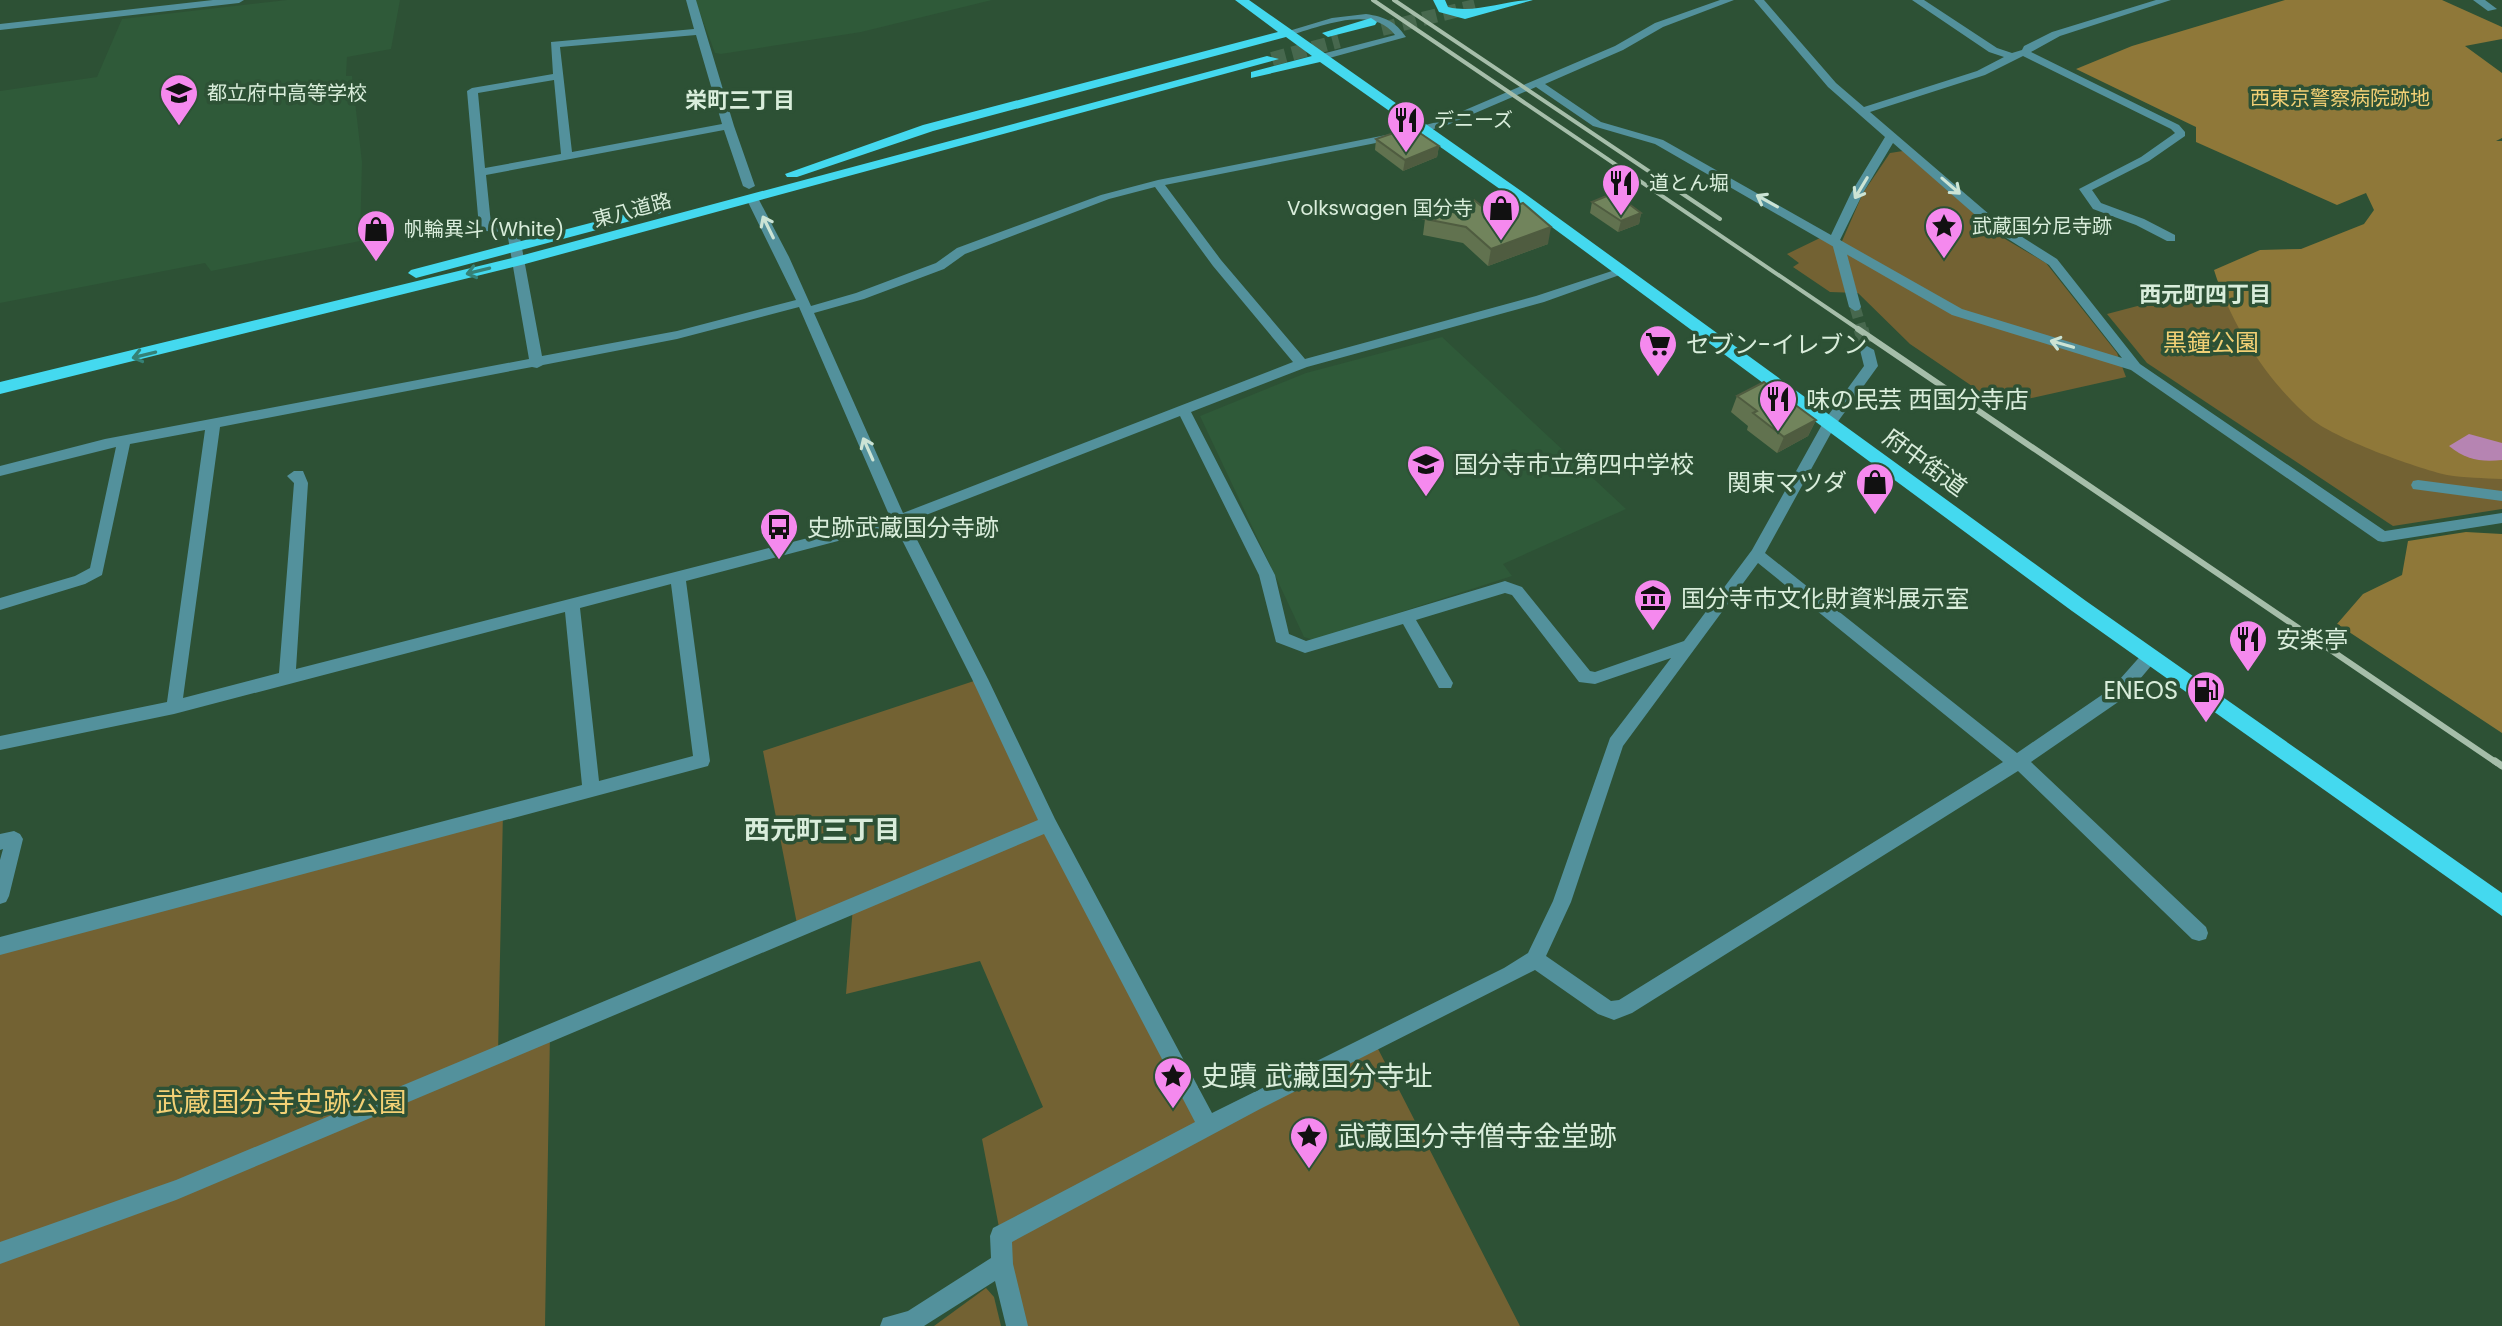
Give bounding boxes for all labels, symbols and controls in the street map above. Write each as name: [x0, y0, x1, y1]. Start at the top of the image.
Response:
school or university icon: 都立府中高等学校: [158, 72, 200, 127]
place label: 都立府中高等学校: [207, 79, 367, 107]
park label: 西東京警察病院跡地: [2250, 84, 2430, 112]
district label: 栄町三丁目: [685, 85, 795, 116]
restaurant icon: デニーズ: [1385, 99, 1427, 154]
place label: デニーズ: [1434, 106, 1513, 134]
restaurant icon: 道とん堀: [1600, 162, 1642, 217]
place label: 道とん堀: [1649, 169, 1729, 197]
one-way arrow: [1852, 176, 1868, 199]
one-way arrow: [1941, 177, 1961, 195]
street label: 東八道路: [590, 186, 674, 234]
shop icon: Volkswagen 国分寺: [1480, 187, 1522, 242]
one-way arrow: [1756, 193, 1779, 209]
place label: Volkswagen 国分寺: [1287, 194, 1473, 222]
place icon: 武蔵国分尼寺跡: [1923, 205, 1965, 260]
shop icon: 帆輪異斗 (White): [355, 208, 397, 263]
place label: 武蔵国分尼寺跡: [1972, 212, 2112, 240]
place label: 帆輪異斗 (White): [404, 215, 564, 243]
one-way arrow: [760, 215, 775, 239]
one-way arrow: [465, 265, 491, 280]
district label: 西元町四丁目: [2139, 279, 2271, 310]
supermarket icon: セブン-イレブン: [1637, 323, 1679, 378]
park label: 黒鐘公園: [2163, 326, 2259, 359]
place label: セブン-イレブン: [1686, 328, 1867, 361]
one-way arrow: [2049, 336, 2075, 351]
one-way arrow: [132, 348, 157, 363]
restaurant icon: 味の民芸 西国分寺店: [1757, 378, 1799, 433]
place label: 味の民芸 西国分寺店: [1806, 383, 2028, 416]
street label: 府中街道: [1876, 420, 1974, 504]
one-way arrow: [860, 437, 875, 461]
school or university icon: 国分寺市立第四中学校: [1405, 443, 1447, 498]
place label: 国分寺市立第四中学校: [1454, 448, 1694, 481]
shop icon: 関東マツダ: [1854, 461, 1896, 516]
place label: 関東マツダ: [1727, 466, 1847, 499]
bus stop icon: 史跡武蔵国分寺跡: [758, 506, 800, 561]
place label: 史跡武蔵国分寺跡: [807, 511, 999, 544]
museum icon: 国分寺市文化財資料展示室: [1632, 577, 1674, 632]
place label: 国分寺市文化財資料展示室: [1681, 582, 1969, 615]
restaurant icon: 安楽亭: [2227, 618, 2269, 673]
place label: 安楽亭: [2276, 623, 2348, 656]
fuel station icon: ENEOS: [2185, 669, 2227, 724]
place label: ENEOS: [2104, 674, 2178, 707]
district label: 西元町三丁目: [744, 812, 900, 848]
place icon: 史蹟 武藏国分寺址: [1152, 1055, 1194, 1110]
place label: 史蹟 武藏国分寺址: [1201, 1057, 1432, 1096]
park label: 武蔵国分寺史跡公園: [155, 1083, 407, 1122]
place icon: 武蔵国分寺僧寺金堂跡: [1288, 1115, 1330, 1170]
place label: 武蔵国分寺僧寺金堂跡: [1337, 1117, 1617, 1156]

